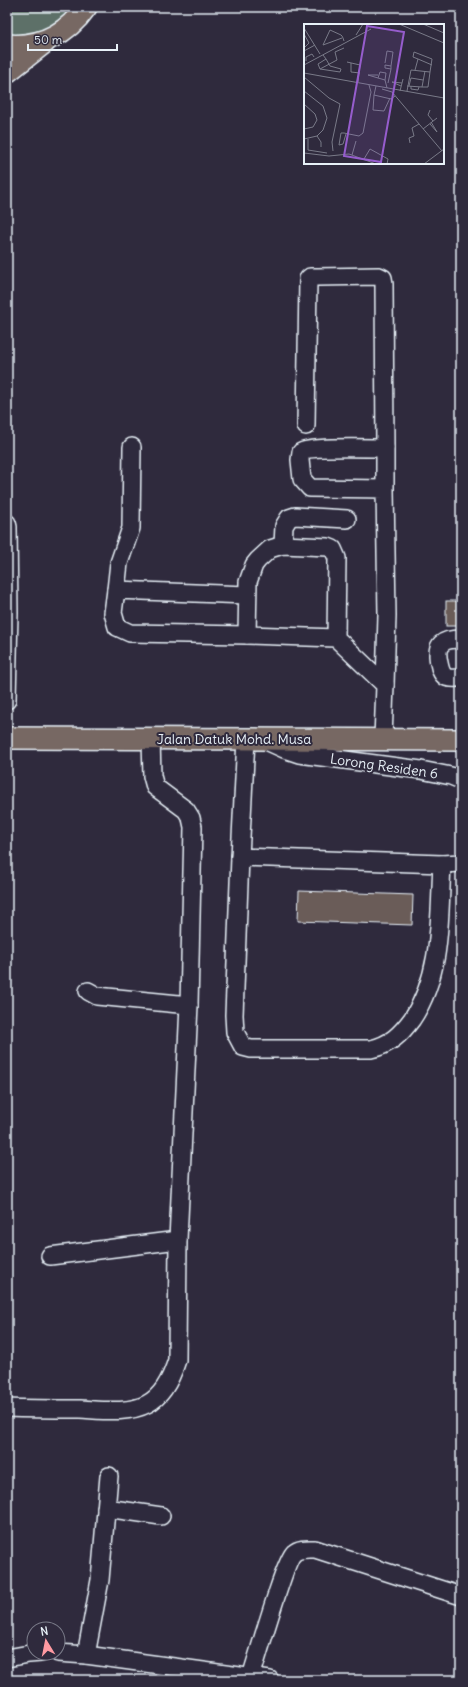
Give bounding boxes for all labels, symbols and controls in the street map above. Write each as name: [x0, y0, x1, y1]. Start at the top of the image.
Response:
inset map: [304, 24, 444, 164]
scale bar: [28, 26, 117, 52]
text: 50 m: [34, 32, 63, 47]
street label: Jalan Datuk Mohd. Musa: [157, 730, 311, 748]
street label: Lorong Residen 6: [329, 750, 439, 782]
north arrow: [26, 1621, 66, 1661]
text: N: [39, 1624, 49, 1639]

